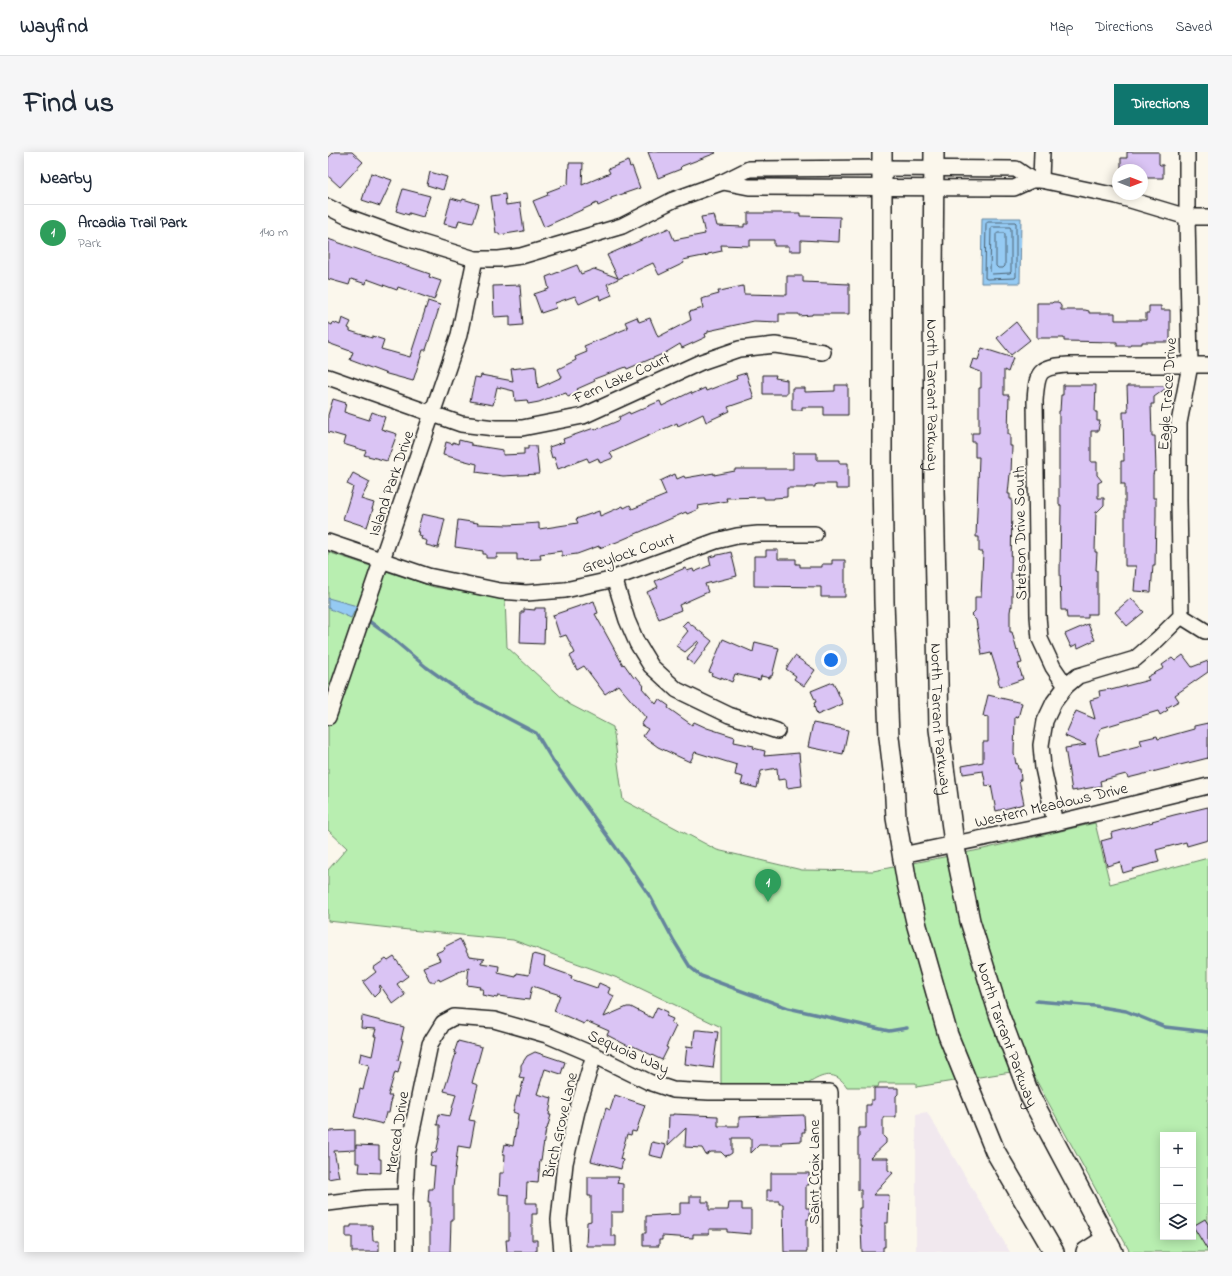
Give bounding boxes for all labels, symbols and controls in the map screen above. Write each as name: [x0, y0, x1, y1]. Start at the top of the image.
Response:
text: Wayfind: [20, 14, 88, 41]
text: Map: [1050, 17, 1073, 38]
text: Directions: [1095, 17, 1153, 38]
text: Saved: [1175, 17, 1212, 38]
text: Find us: [24, 84, 114, 125]
button: Directions: [1114, 84, 1208, 125]
north arrow: [1112, 164, 1148, 200]
text: Nearby: [40, 166, 92, 191]
text: Arcadia Trail Park: [78, 212, 187, 234]
text: 1: [51, 223, 55, 242]
text: 140 m: [260, 223, 288, 242]
text: Park: [78, 234, 102, 253]
street label: North Tarrant Parkway: [919, 319, 944, 471]
street label: Eagle Trace Drive: [1152, 336, 1184, 451]
street label: Fern Lake Court: [569, 347, 675, 411]
street label: Island Park Drive: [363, 427, 421, 540]
street label: Stetson Drive South: [1008, 465, 1034, 600]
street label: Greylock Court: [579, 527, 679, 580]
street label: North Tarrant Parkway: [923, 643, 958, 796]
your location: [821, 650, 841, 670]
street label: Western Meadows Drive: [973, 777, 1131, 835]
pin: 1: [755, 869, 781, 902]
street label: North Tarrant Parkway: [970, 959, 1044, 1112]
street label: Sequoia Way: [584, 1024, 673, 1082]
street label: Birch Grove Lane: [537, 1069, 585, 1182]
street label: Merced Drive: [380, 1089, 416, 1175]
street label: Saint Croix Lane: [803, 1119, 827, 1224]
map controls: [1160, 1132, 1196, 1240]
button: +: [1160, 1132, 1196, 1168]
button: −: [1160, 1168, 1196, 1204]
button: layers: [1160, 1204, 1196, 1240]

